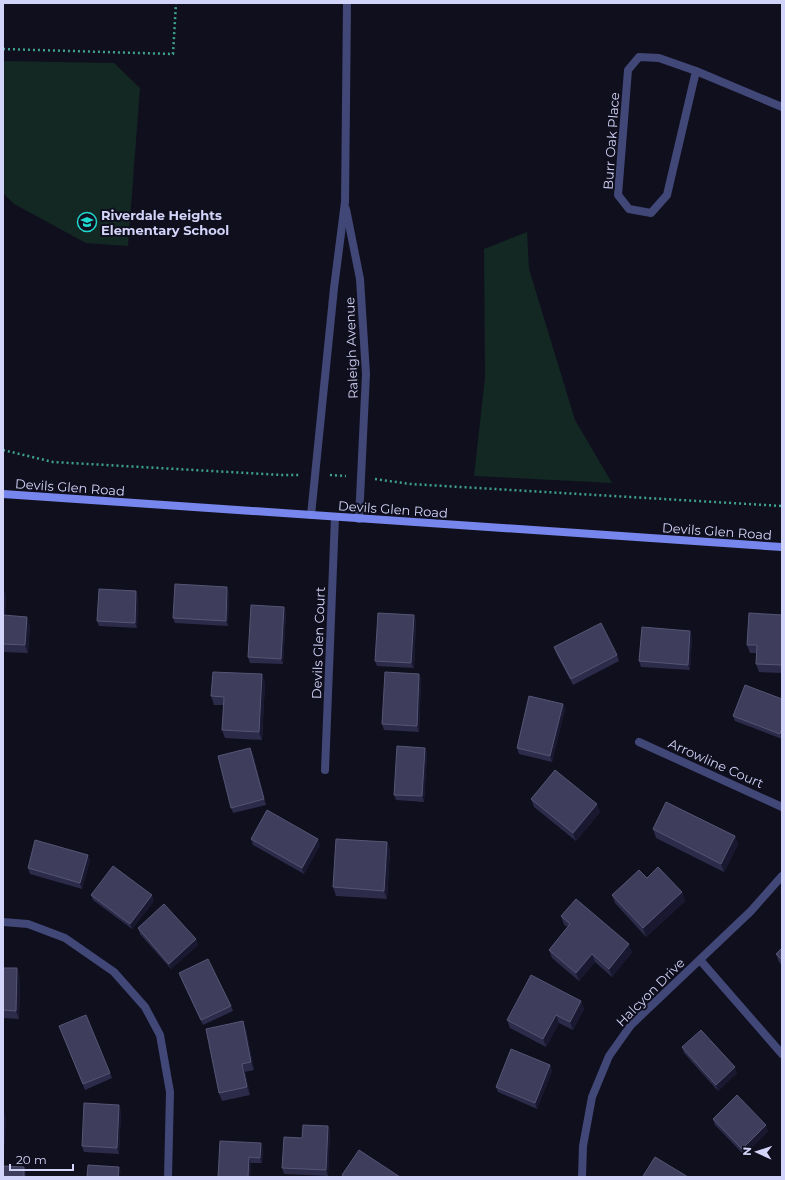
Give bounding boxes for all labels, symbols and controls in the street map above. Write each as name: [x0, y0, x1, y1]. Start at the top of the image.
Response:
street label: Burr Oak Place: [600, 92, 622, 190]
place label: Riverdale Heights Elementary School: [101, 207, 229, 238]
school or university icon: Riverdale Heights Elementary School: [76, 211, 98, 233]
street label: Raleigh Avenue: [341, 297, 361, 399]
street label: Devils Glen Road: [15, 475, 125, 499]
street label: Devils Glen Road: [338, 497, 448, 521]
street label: Devils Glen Road: [662, 519, 772, 543]
street label: Devils Glen Court: [308, 587, 328, 699]
street label: Arrowline Court: [666, 735, 766, 791]
street label: Halcyon Drive: [612, 954, 688, 1030]
north arrow: [737, 1132, 777, 1172]
scale bar: [10, 1146, 73, 1172]
text: N: [740, 1147, 754, 1156]
text: 20 m: [16, 1152, 47, 1167]

